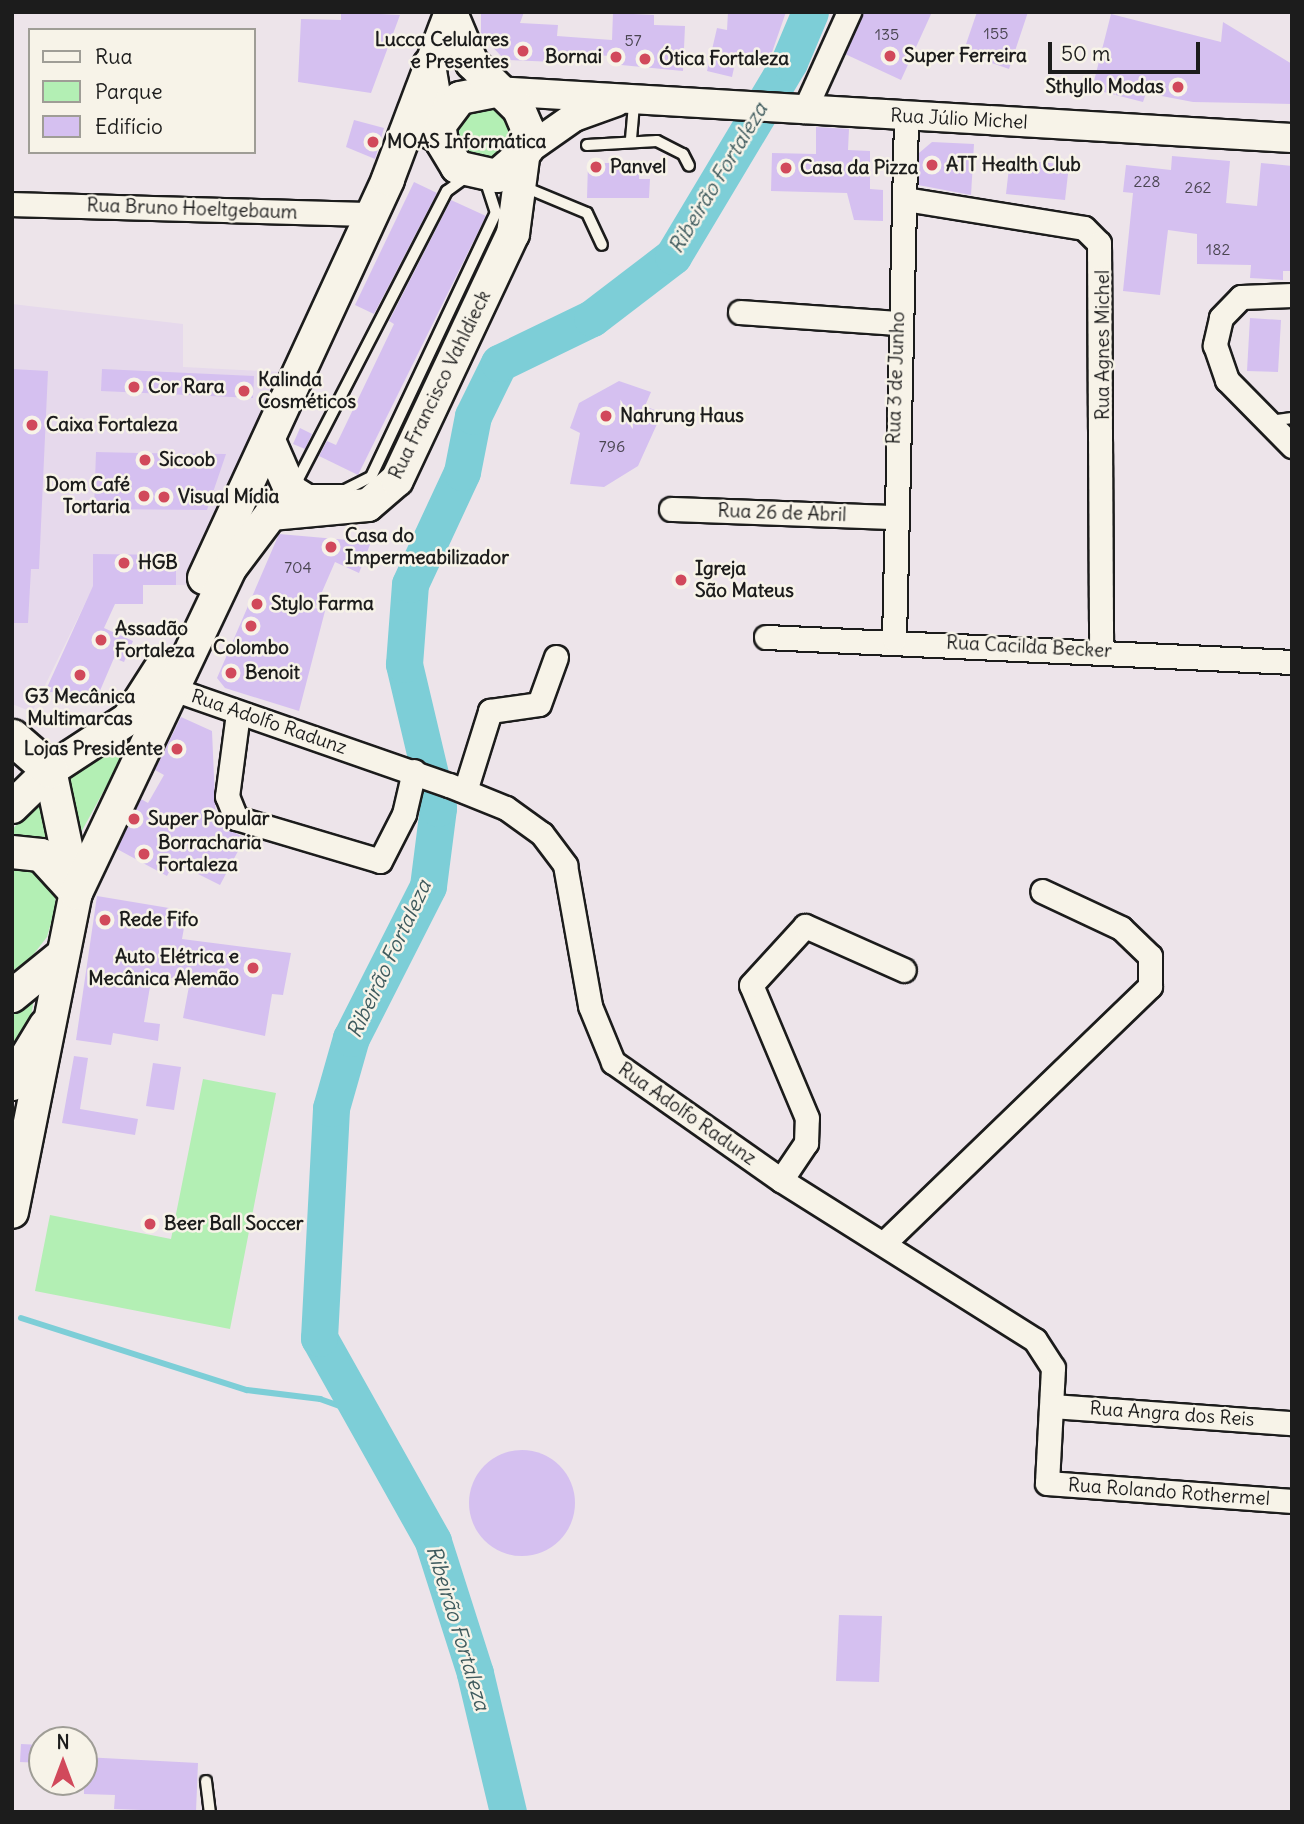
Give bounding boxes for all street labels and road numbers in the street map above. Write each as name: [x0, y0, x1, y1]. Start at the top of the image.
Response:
street label: Rua Júlio Michel: [890, 104, 1028, 134]
street label: Rua Bruno Hoeltgebaum: [86, 194, 298, 224]
street label: Rua Agnes Michel: [1092, 270, 1114, 420]
street label: Rua Francisco Vahldieck: [384, 287, 496, 483]
street label: Rua 3 de Junho: [882, 311, 910, 445]
street label: Rua 26 de Abril: [717, 499, 847, 527]
street label: Rua Cacilda Becker: [945, 631, 1113, 663]
street label: Rua Adolfo Radunz: [188, 685, 350, 759]
street label: Rua Adolfo Radunz: [614, 1058, 760, 1170]
street label: Rua Angra dos Reis: [1089, 1397, 1255, 1431]
street label: Rua Rolando Rothermel: [1067, 1474, 1271, 1510]

